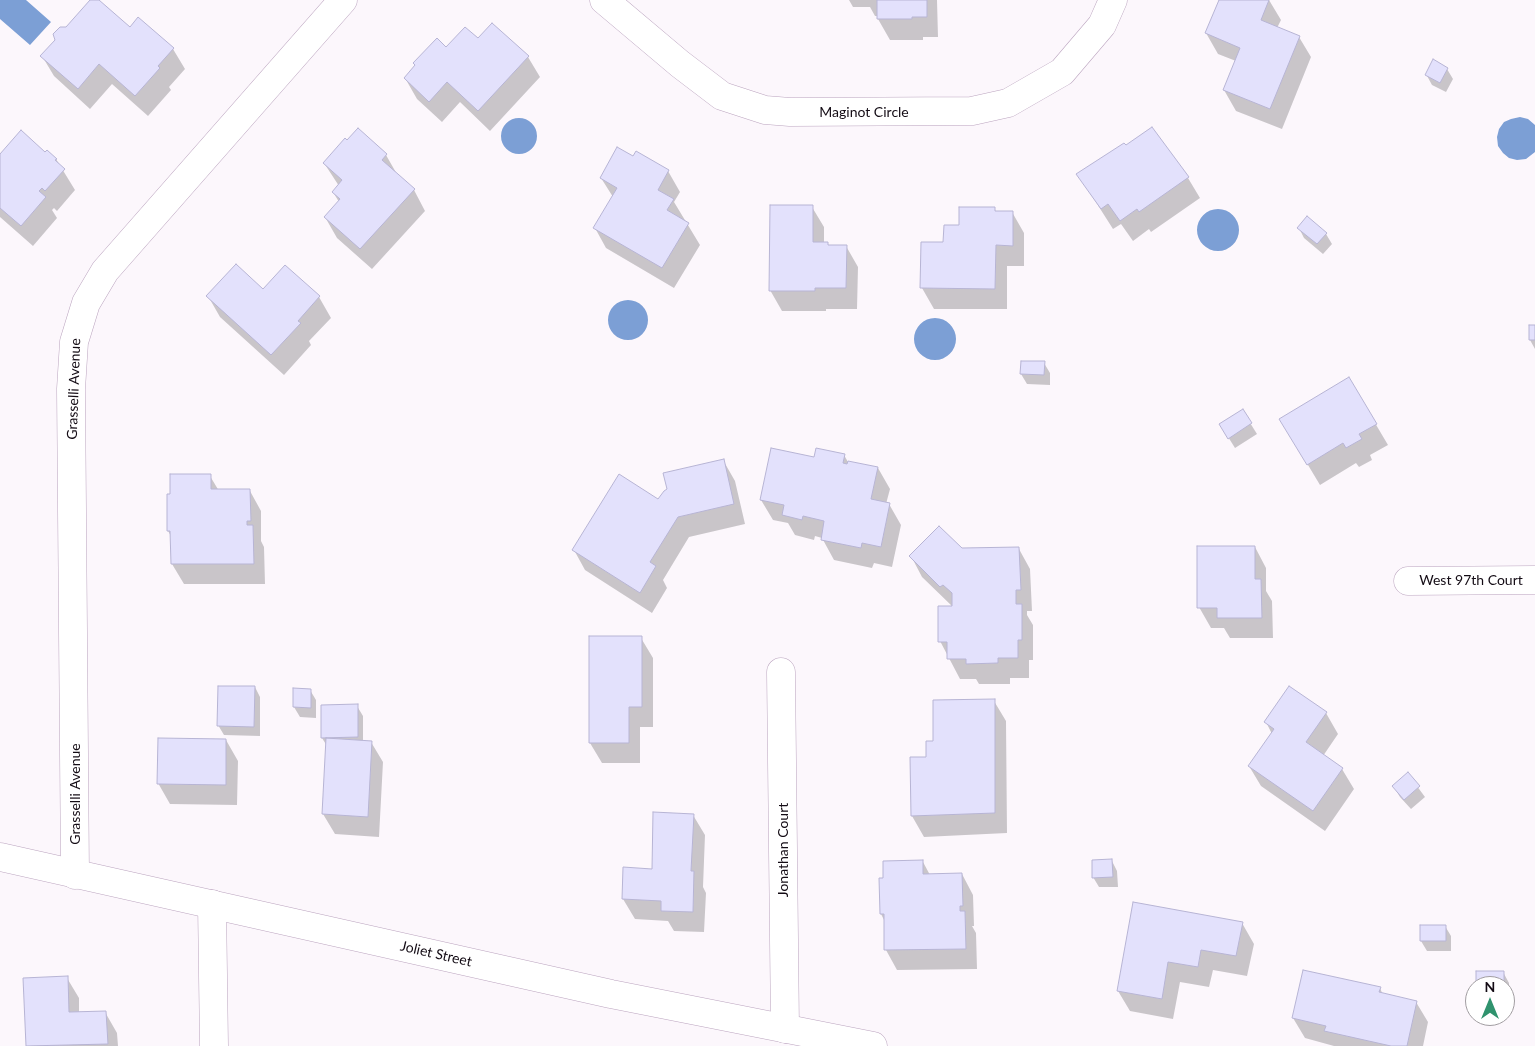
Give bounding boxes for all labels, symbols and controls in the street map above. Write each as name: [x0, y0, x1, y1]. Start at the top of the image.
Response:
street label: Maginot Circle: [819, 104, 909, 120]
street label: Grasselli Avenue: [64, 338, 84, 440]
street label: West 97th Court: [1419, 572, 1523, 588]
street label: Grasselli Avenue: [67, 743, 83, 845]
street label: Jonathan Court: [775, 803, 791, 897]
street label: Joliet Street: [399, 938, 473, 970]
north arrow: [1465, 976, 1515, 1026]
text: N: [1485, 978, 1495, 995]

